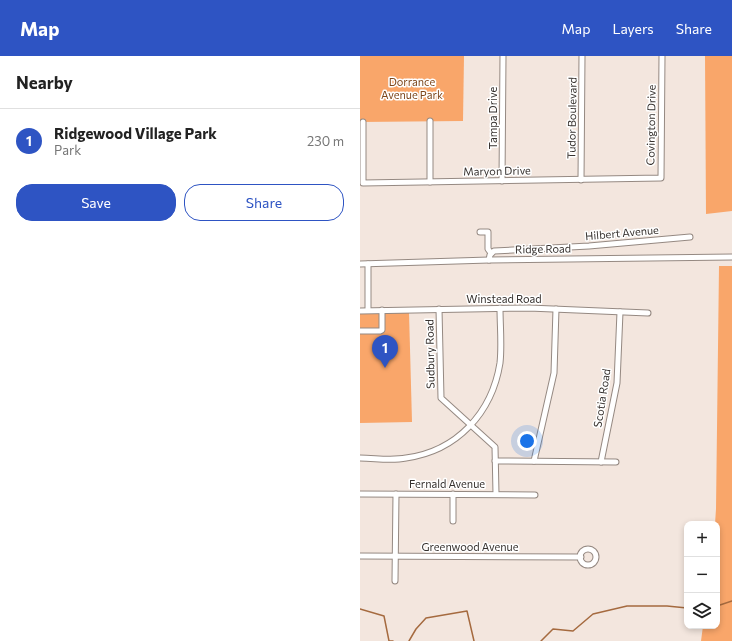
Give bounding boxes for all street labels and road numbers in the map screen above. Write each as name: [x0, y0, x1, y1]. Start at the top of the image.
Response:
street label: Tudor Boulevard: [564, 77, 579, 159]
street label: Covington Drive: [643, 84, 658, 165]
street label: Tampa Drive: [486, 87, 499, 149]
street label: Maryon Drive: [463, 163, 531, 178]
street label: Hilbert Avenue: [585, 223, 660, 242]
street label: Ridge Road: [515, 242, 571, 255]
street label: Winstead Road: [466, 292, 542, 305]
street label: Sudbury Road: [422, 319, 437, 389]
street label: Scotia Road: [590, 368, 613, 428]
street label: Fernald Avenue: [409, 477, 485, 490]
street label: Greenwood Avenue: [422, 540, 519, 553]

